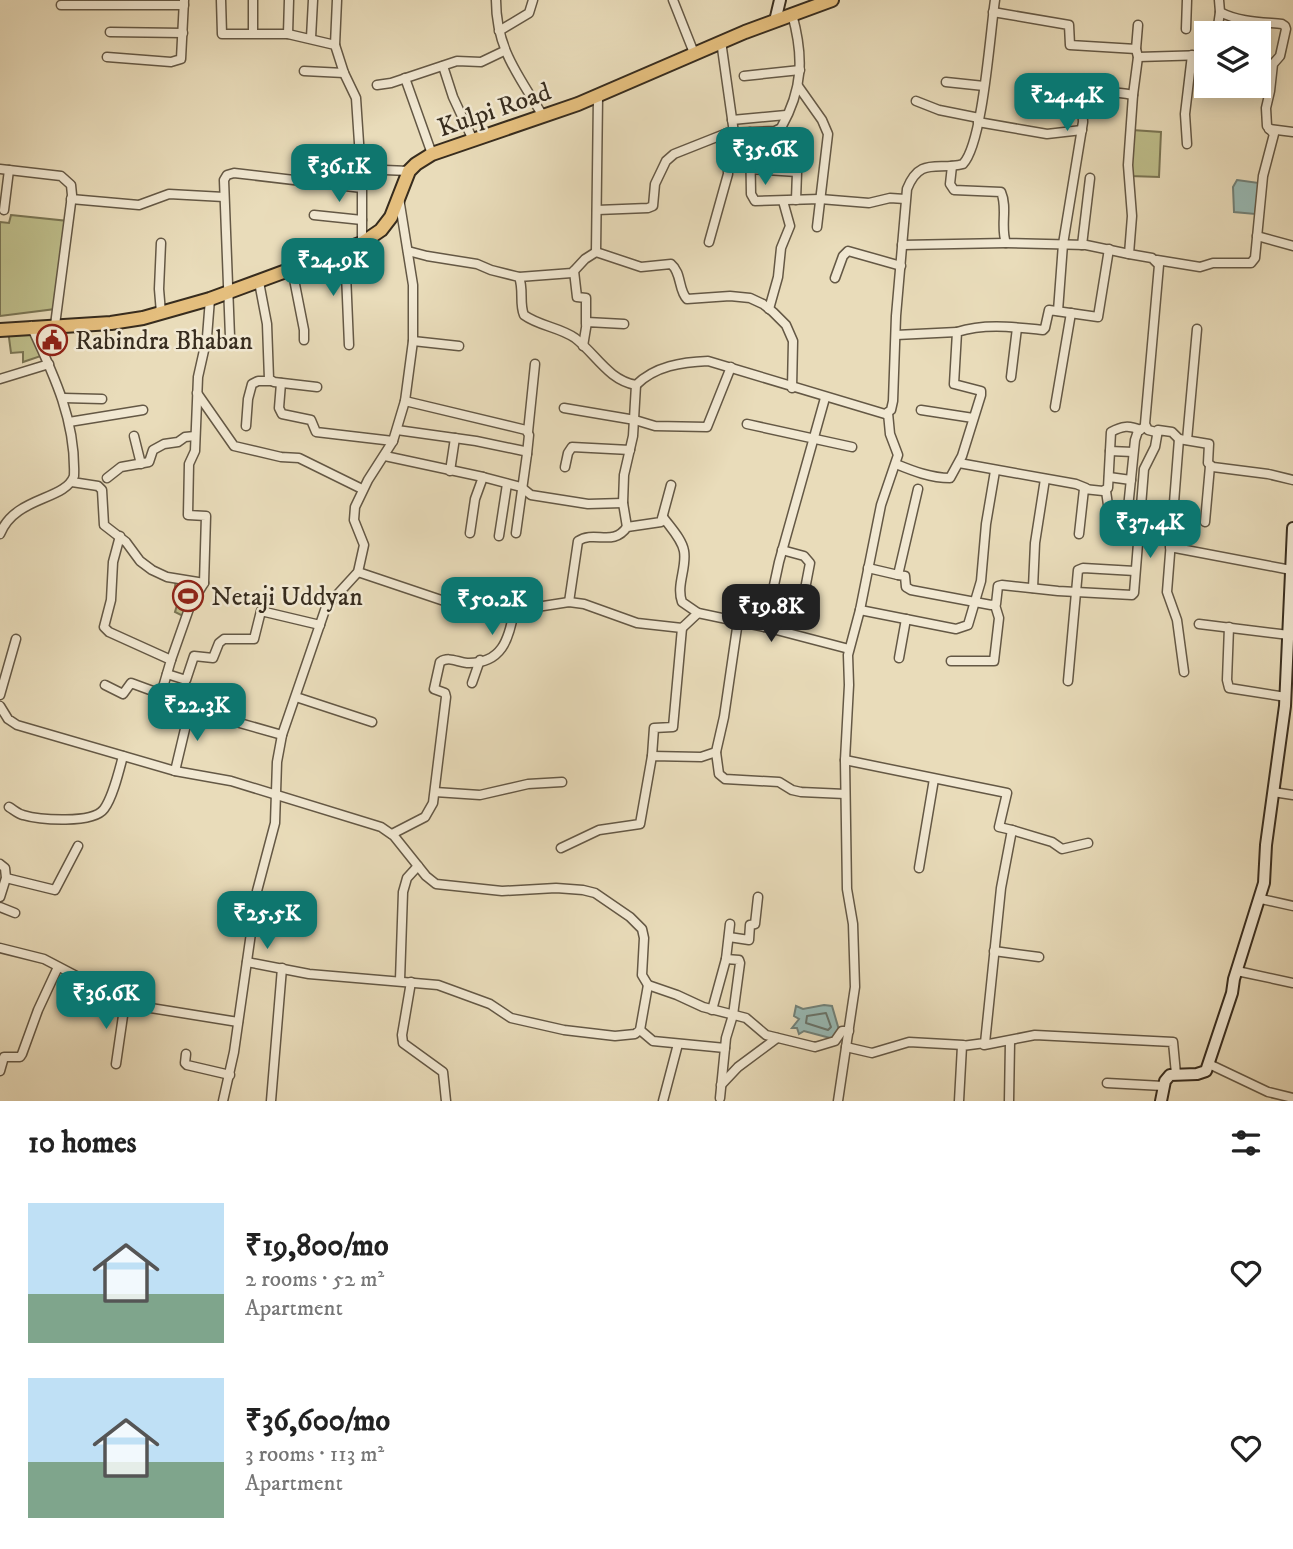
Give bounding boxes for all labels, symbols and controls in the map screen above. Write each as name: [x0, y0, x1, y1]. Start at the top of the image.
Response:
map controls: [1194, 21, 1271, 98]
button: layers: [1194, 21, 1271, 98]
pin: ₹24.4K: [1010, 74, 1124, 133]
street label: Kulpi Road: [434, 76, 555, 145]
text: ₹24.4K: [1030, 81, 1104, 110]
pin: ₹35.6K: [708, 128, 822, 187]
text: ₹35.6K: [732, 135, 798, 164]
pin: ₹36.1K: [282, 144, 396, 204]
text: ₹36.1K: [307, 152, 371, 181]
pin: ₹24.9K: [276, 238, 390, 298]
text: ₹24.9K: [297, 246, 369, 275]
public building icon: Rabindra Bhaban: [35, 323, 69, 357]
place label: Rabindra Bhaban: [75, 325, 253, 358]
pin: ₹37.4K: [1093, 500, 1207, 560]
text: ₹37.4K: [1116, 508, 1184, 537]
pin: ₹50.2K: [435, 578, 549, 637]
sports icon: Netaji Uddyan: [171, 579, 205, 613]
place label: Netaji Uddyan: [211, 581, 363, 614]
pin: ₹19.8K: [714, 584, 828, 644]
text: ₹50.2K: [457, 585, 527, 614]
text: ₹19.8K: [738, 592, 804, 621]
pin: ₹22.3K: [140, 684, 254, 743]
text: ₹22.3K: [164, 691, 230, 720]
pin: ₹25.5K: [210, 892, 324, 951]
text: ₹25.5K: [233, 899, 301, 928]
pin: ₹36.6K: [49, 972, 163, 1031]
text: ₹36.6K: [72, 979, 140, 1008]
icon: filters: [1227, 1124, 1265, 1162]
text: 10 homes: [28, 1125, 137, 1162]
text: ₹19,800/mo: [245, 1228, 389, 1265]
icon: home: [84, 1231, 168, 1315]
icon: heart: [1227, 1254, 1265, 1292]
text: 2 rooms · 52 m²: [245, 1265, 384, 1294]
text: Apartment: [245, 1294, 343, 1323]
text: ₹36,600/mo: [245, 1403, 390, 1440]
icon: home: [84, 1406, 168, 1490]
icon: heart: [1227, 1429, 1265, 1467]
text: 3 rooms · 113 m²: [245, 1440, 384, 1469]
text: Apartment: [245, 1469, 343, 1498]

